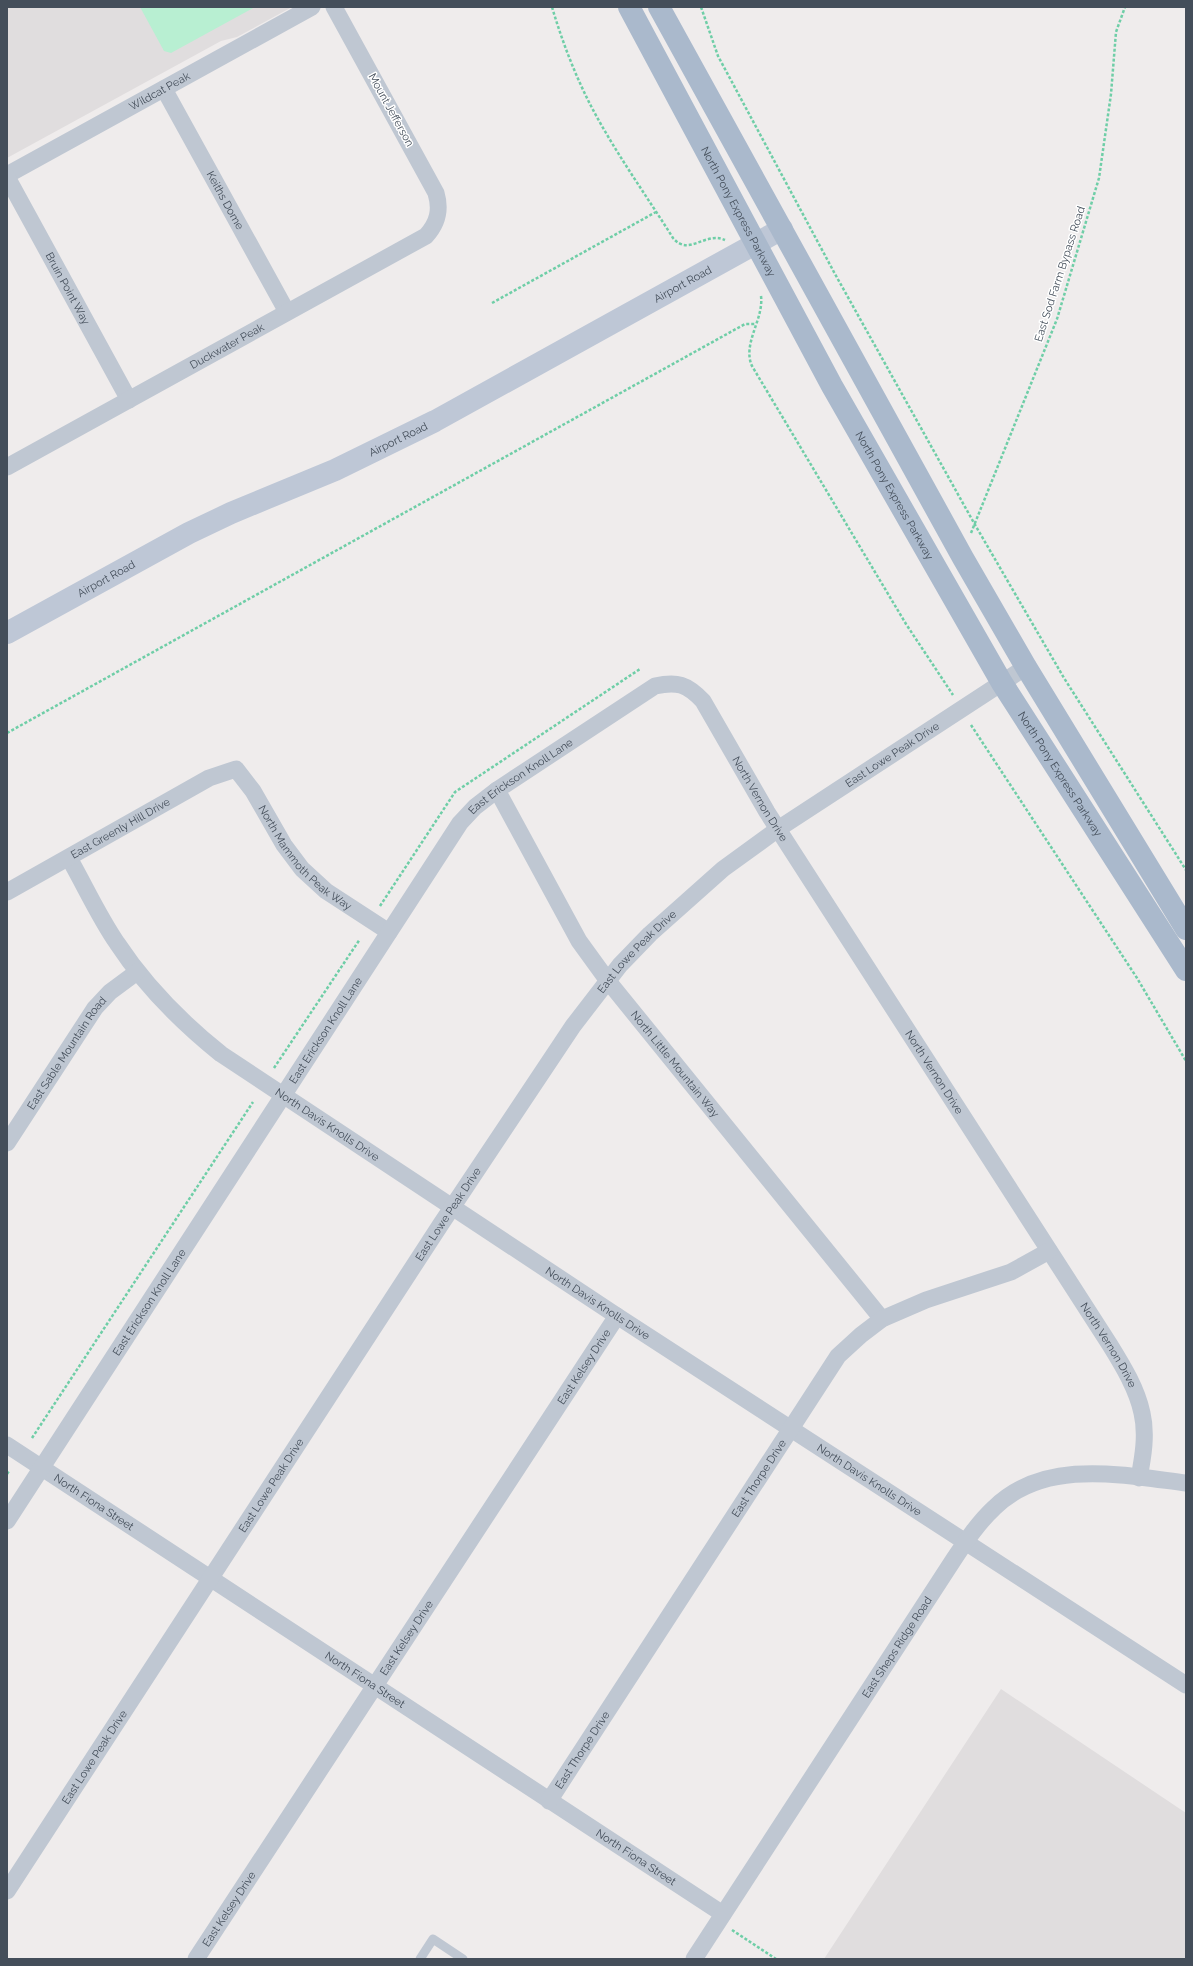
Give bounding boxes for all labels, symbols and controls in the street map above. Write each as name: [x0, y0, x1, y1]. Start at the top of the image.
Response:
street label: Wildcat Peak: [127, 69, 192, 113]
street label: Mount Jefferson: [366, 71, 416, 149]
street label: North Pony Express Parkway: [698, 144, 779, 279]
street label: Keiths Dome: [204, 169, 247, 232]
street label: East Sod Farm Bypass Road: [1032, 204, 1088, 343]
street label: Bruin Point Way: [43, 250, 93, 327]
street label: Airport Road: [651, 263, 714, 305]
street label: Duckwater Peak: [187, 320, 266, 371]
street label: Airport Road: [367, 419, 430, 459]
street label: North Pony Express Parkway: [853, 429, 936, 562]
street label: Airport Road: [75, 557, 137, 600]
street label: North Pony Express Parkway: [1015, 709, 1105, 839]
street label: East Lowe Peak Drive: [843, 719, 942, 790]
street label: East Erickson Knoll Lane: [465, 735, 576, 817]
street label: North Vernon Drive: [730, 754, 791, 844]
street label: East Greenly Hill Drive: [68, 795, 173, 861]
street label: North Mammoth Peak Way: [256, 803, 354, 913]
street label: East Lowe Peak Drive: [594, 907, 679, 995]
street label: East Erickson Knoll Lane: [286, 974, 365, 1086]
street label: East Sable Mountain Road: [24, 994, 109, 1112]
street label: North Little Mountain Way: [628, 1008, 722, 1120]
street label: North Vernon Drive: [903, 1028, 966, 1117]
street label: North Davis Knolls Drive: [273, 1085, 382, 1164]
street label: East Lowe Peak Drive: [412, 1164, 484, 1263]
street label: East Erickson Knoll Lane: [110, 1246, 189, 1358]
street label: North Davis Knolls Drive: [543, 1264, 653, 1342]
street label: North Vernon Drive: [1078, 1300, 1139, 1390]
street label: East Kelsey Drive: [555, 1326, 613, 1407]
street label: East Lowe Peak Drive: [236, 1436, 307, 1535]
street label: East Thorpe Drive: [729, 1436, 789, 1519]
street label: North Davis Knolls Drive: [815, 1441, 925, 1519]
street label: North Fiona Street: [52, 1471, 137, 1533]
street label: East Sheps Ridge Road: [859, 1594, 934, 1700]
street label: East Kelsey Drive: [377, 1597, 436, 1678]
street label: North Fiona Street: [323, 1649, 408, 1711]
street label: East Lowe Peak Drive: [59, 1707, 130, 1806]
street label: East Thorpe Drive: [552, 1708, 613, 1791]
street label: North Fiona Street: [594, 1826, 679, 1888]
street label: East Kelsey Drive: [200, 1868, 258, 1949]

